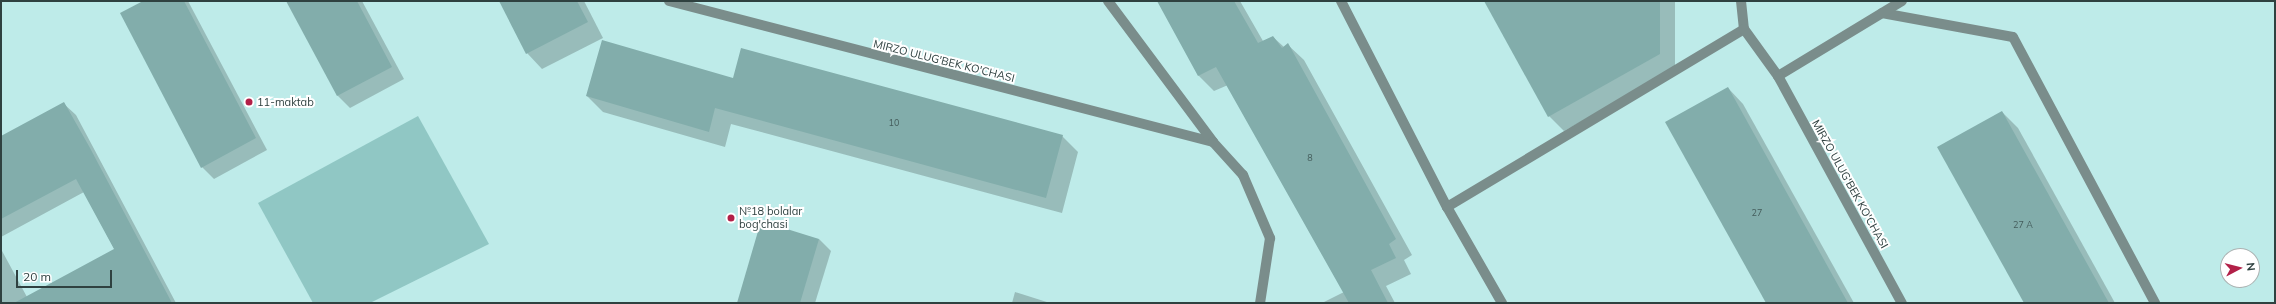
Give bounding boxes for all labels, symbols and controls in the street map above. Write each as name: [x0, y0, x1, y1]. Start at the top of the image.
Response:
street label: MIRZO ULUG'BEK KO'CHASI: [872, 37, 1016, 85]
place label: 11-maktab: [257, 95, 314, 109]
marker: 11-maktab: [244, 97, 254, 107]
street label: MIRZO ULUG'BEK KO'CHASI: [1809, 117, 1891, 251]
house number: 10: [889, 118, 899, 128]
house number: 8: [1307, 153, 1313, 163]
place label: №18 bolalar bog'chasi: [739, 205, 802, 231]
house number: 27: [1752, 208, 1762, 218]
marker: №18 bolalar bog'chasi: [726, 213, 736, 223]
house number: 27 А: [2013, 220, 2033, 230]
north arrow: [2220, 248, 2260, 288]
scale bar: [18, 262, 114, 288]
text: N: [2243, 262, 2258, 272]
text: 20 m: [23, 269, 51, 284]

